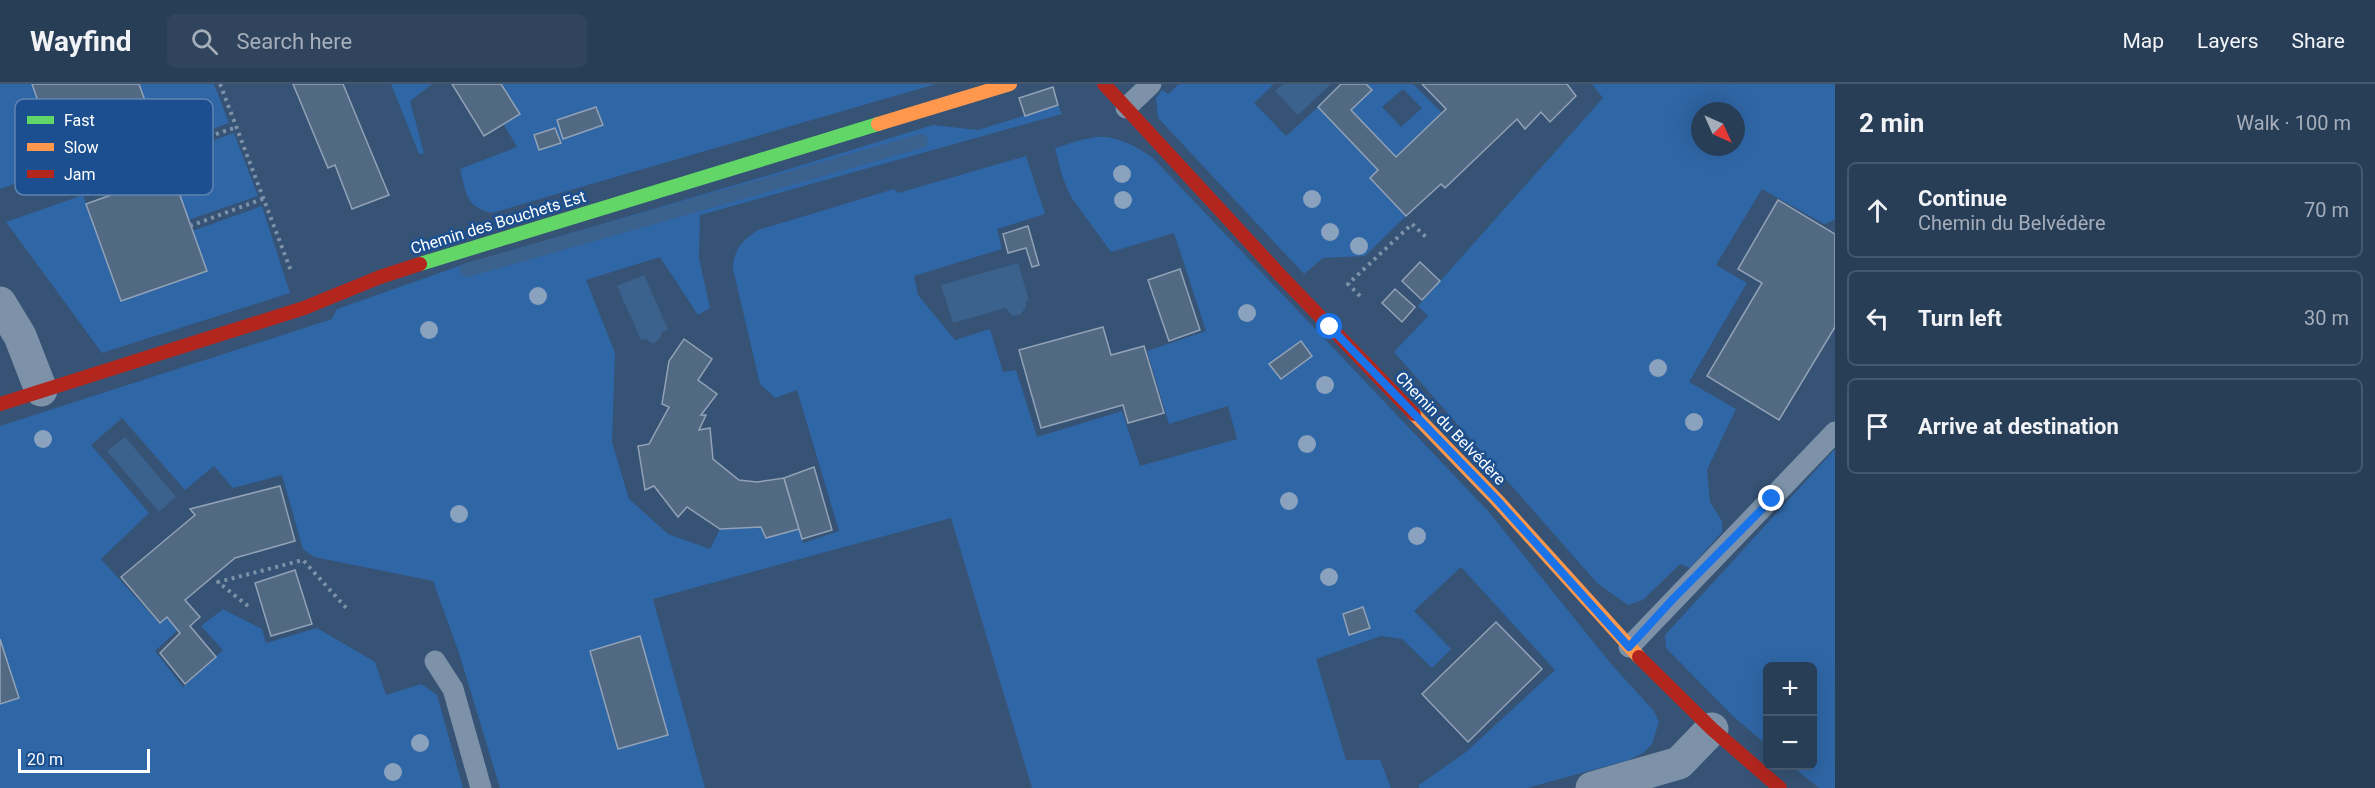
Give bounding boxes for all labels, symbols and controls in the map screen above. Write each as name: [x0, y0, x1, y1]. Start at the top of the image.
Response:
search box: [167, 14, 587, 68]
text: Wayfind: [30, 25, 131, 58]
icon: search: [188, 25, 221, 58]
text: Search here: [236, 29, 352, 54]
text: Map: [2122, 29, 2164, 53]
text: Layers: [2197, 29, 2258, 53]
text: Share: [2291, 29, 2345, 53]
legend: [15, 99, 213, 195]
north arrow: [1691, 102, 1745, 156]
text: 2 min: [1859, 108, 1924, 138]
text: Fast: [64, 111, 95, 130]
text: Walk · 100 m: [2236, 111, 2351, 135]
text: Slow: [64, 138, 99, 157]
text: Jam: [64, 165, 96, 184]
text: Continue: [1918, 186, 2007, 211]
street label: Chemin des Bouchets Est: [408, 187, 588, 258]
icon: ahead: [1861, 194, 1894, 227]
text: 70 m: [2304, 198, 2349, 222]
text: Chemin du Belvédère: [1918, 211, 2106, 235]
icon: left: [1861, 302, 1894, 335]
text: Turn left: [1918, 306, 2002, 331]
text: 30 m: [2304, 306, 2349, 330]
route start: [1316, 313, 1342, 339]
street label: Chemin du Belvédère: [1392, 368, 1510, 489]
icon: arrive: [1861, 410, 1894, 443]
text: Arrive at destination: [1918, 414, 2119, 439]
route end: [1758, 485, 1784, 511]
map controls: [1763, 662, 1817, 770]
button: +: [1763, 662, 1817, 716]
button: −: [1763, 716, 1817, 770]
scale bar: [18, 746, 150, 774]
text: 20 m: [27, 750, 63, 769]

